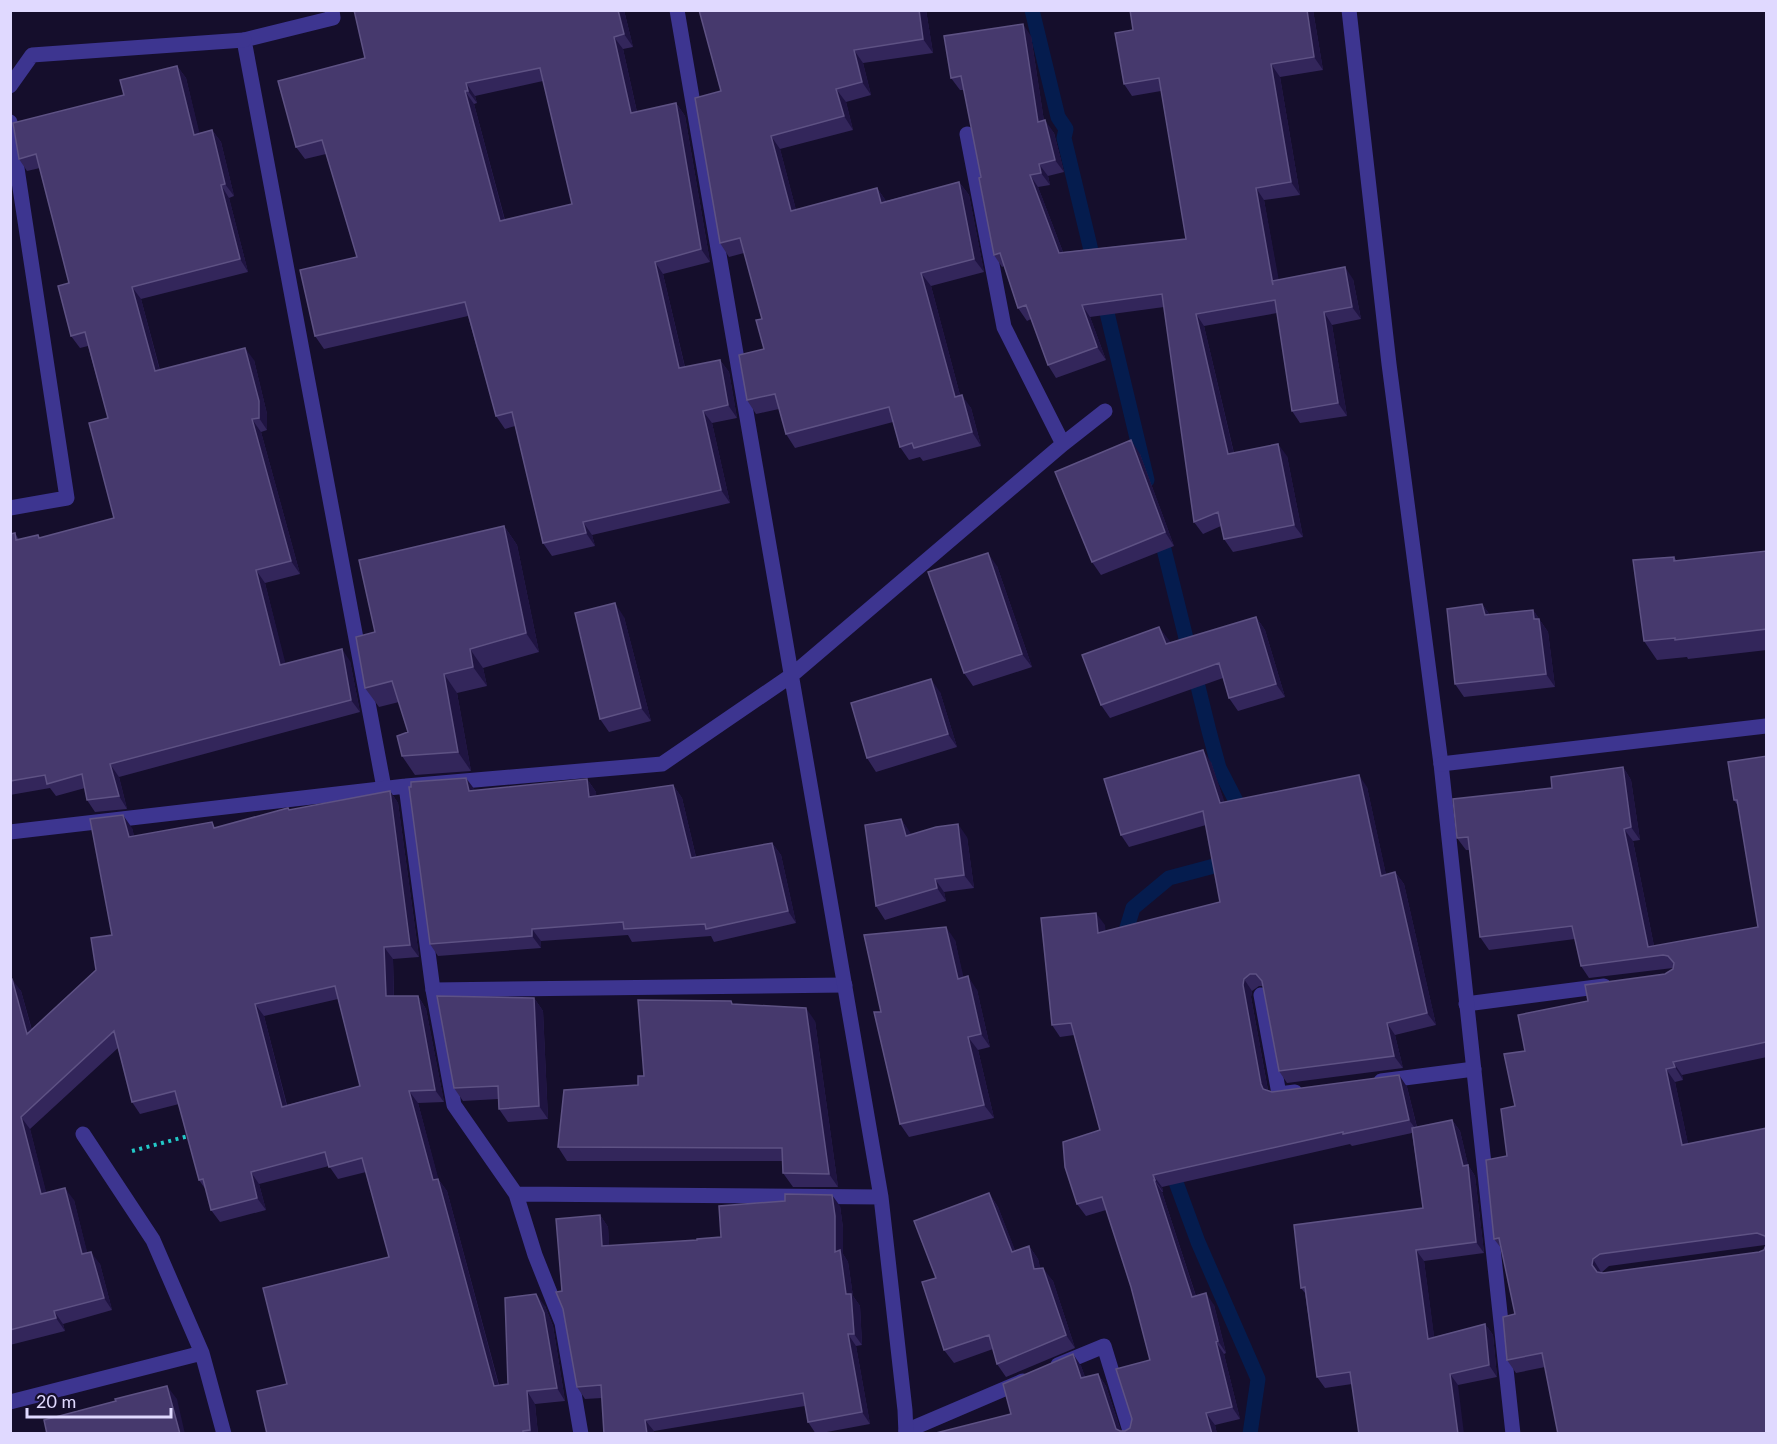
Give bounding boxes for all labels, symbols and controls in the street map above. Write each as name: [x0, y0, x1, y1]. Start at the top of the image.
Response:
scale bar: [27, 1381, 171, 1419]
text: 20 m: [36, 1390, 76, 1412]

